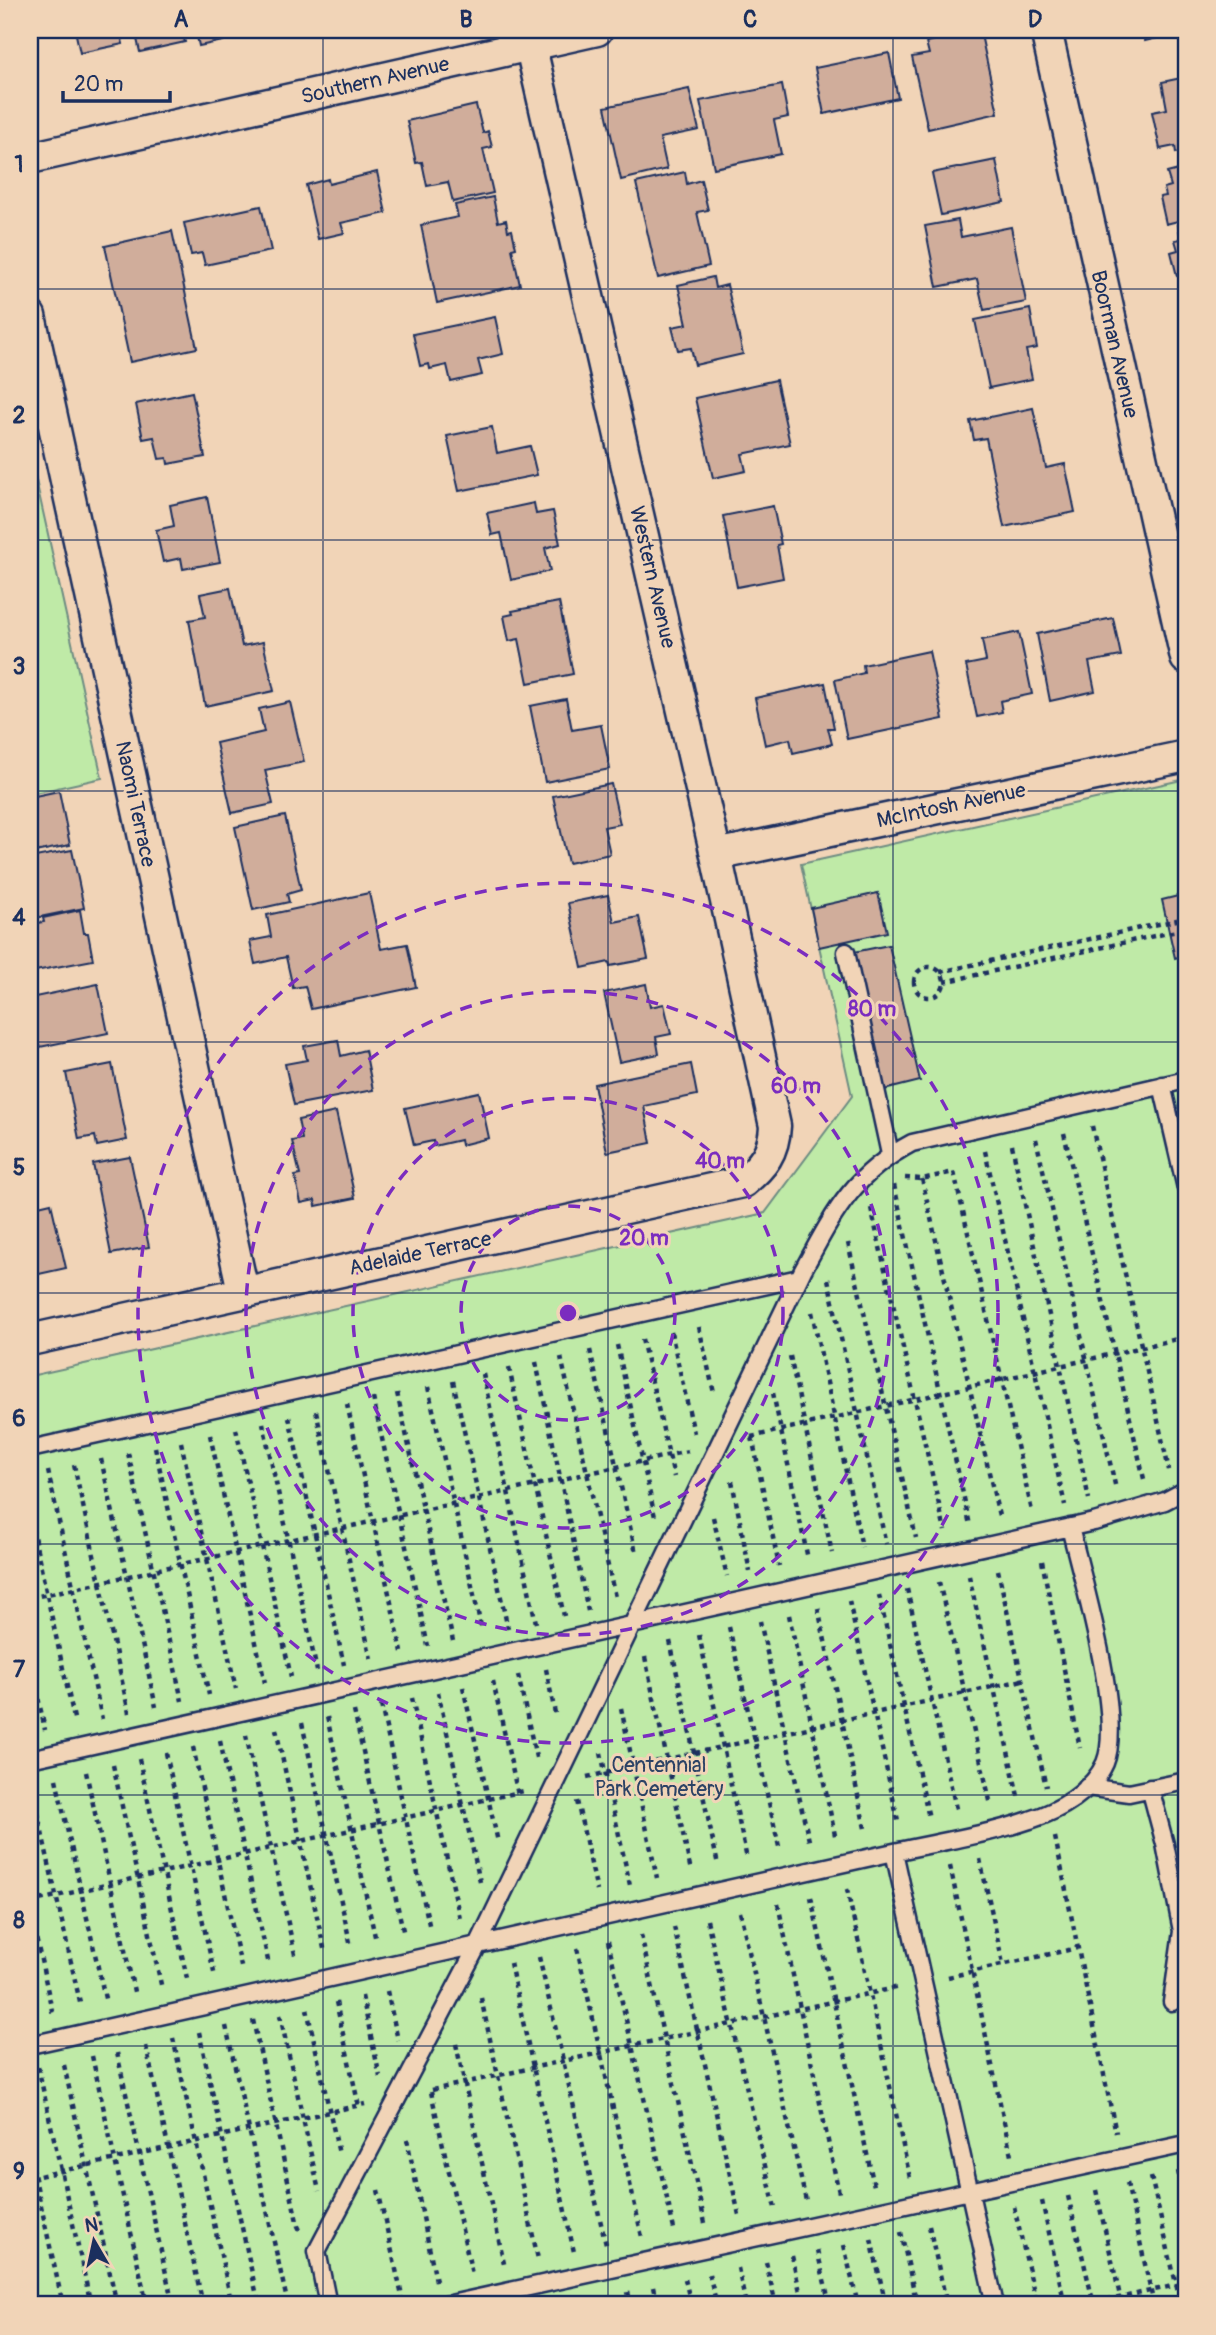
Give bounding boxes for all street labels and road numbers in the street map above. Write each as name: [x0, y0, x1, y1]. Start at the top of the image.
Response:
street label: Southern Avenue: [298, 50, 452, 111]
street label: Boorman Avenue: [1084, 268, 1145, 421]
street label: Western Avenue: [623, 503, 682, 651]
street label: Naomi Terrace: [109, 739, 162, 870]
street label: McIntosh Avenue: [874, 776, 1029, 834]
street label: Adelaide Terrace: [346, 1225, 494, 1282]

